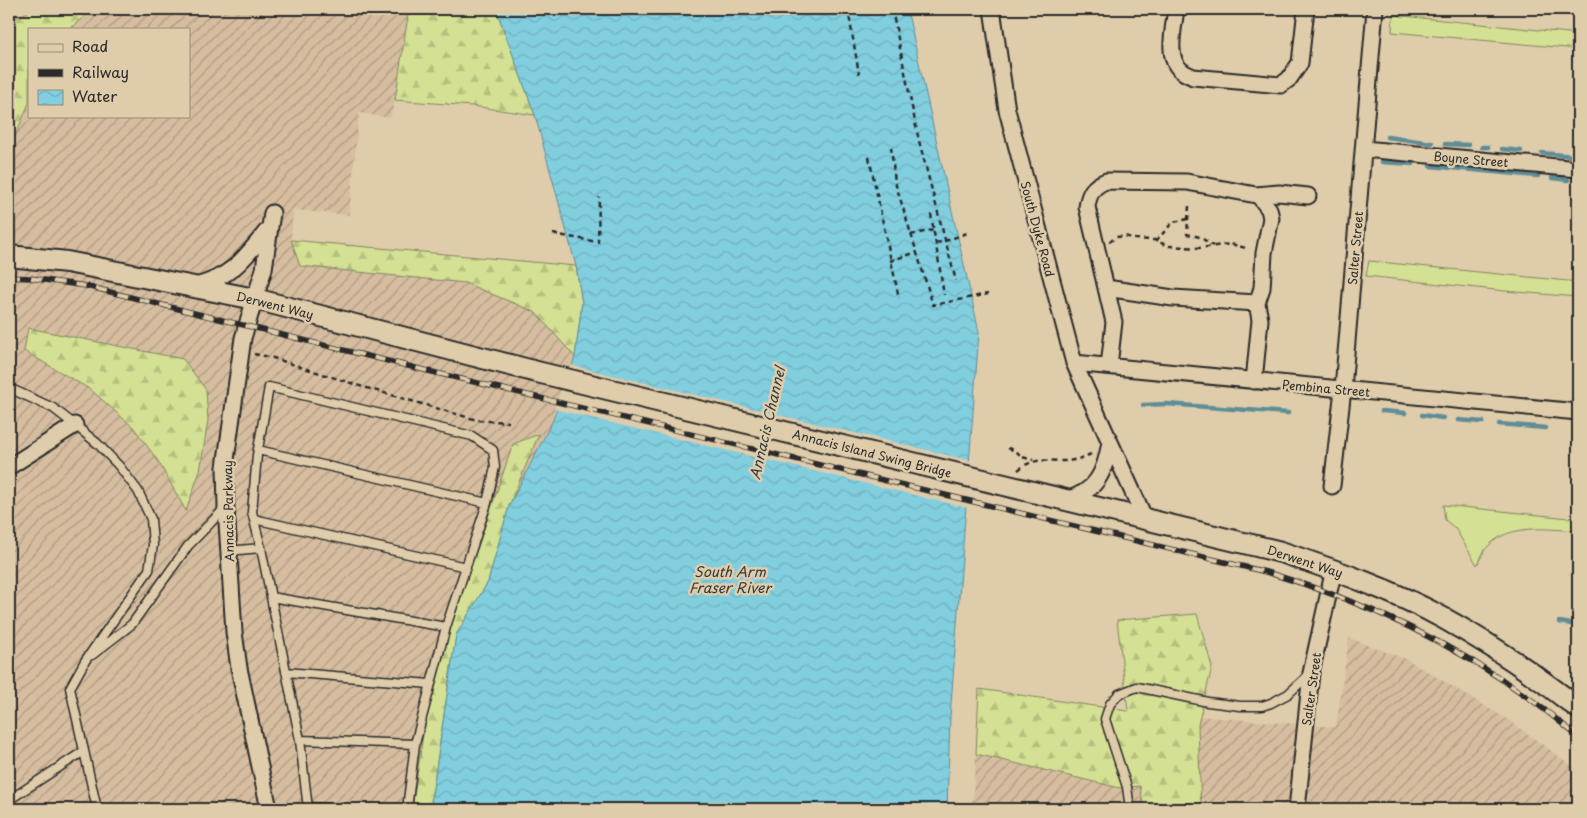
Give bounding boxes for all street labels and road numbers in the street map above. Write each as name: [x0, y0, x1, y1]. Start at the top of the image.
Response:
street label: Boyne Street: [1433, 147, 1509, 171]
street label: South Dyke Road: [1017, 179, 1059, 279]
street label: Salter Street: [1343, 210, 1367, 286]
street label: Derwent Way: [235, 287, 316, 323]
street label: Pembina Street: [1281, 375, 1371, 401]
street label: Annacis Island Swing Bridge: [791, 425, 953, 481]
street label: Annacis Parkway: [218, 460, 238, 562]
street label: Derwent Way: [1265, 540, 1345, 582]
street label: Salter Street: [1297, 651, 1325, 727]

